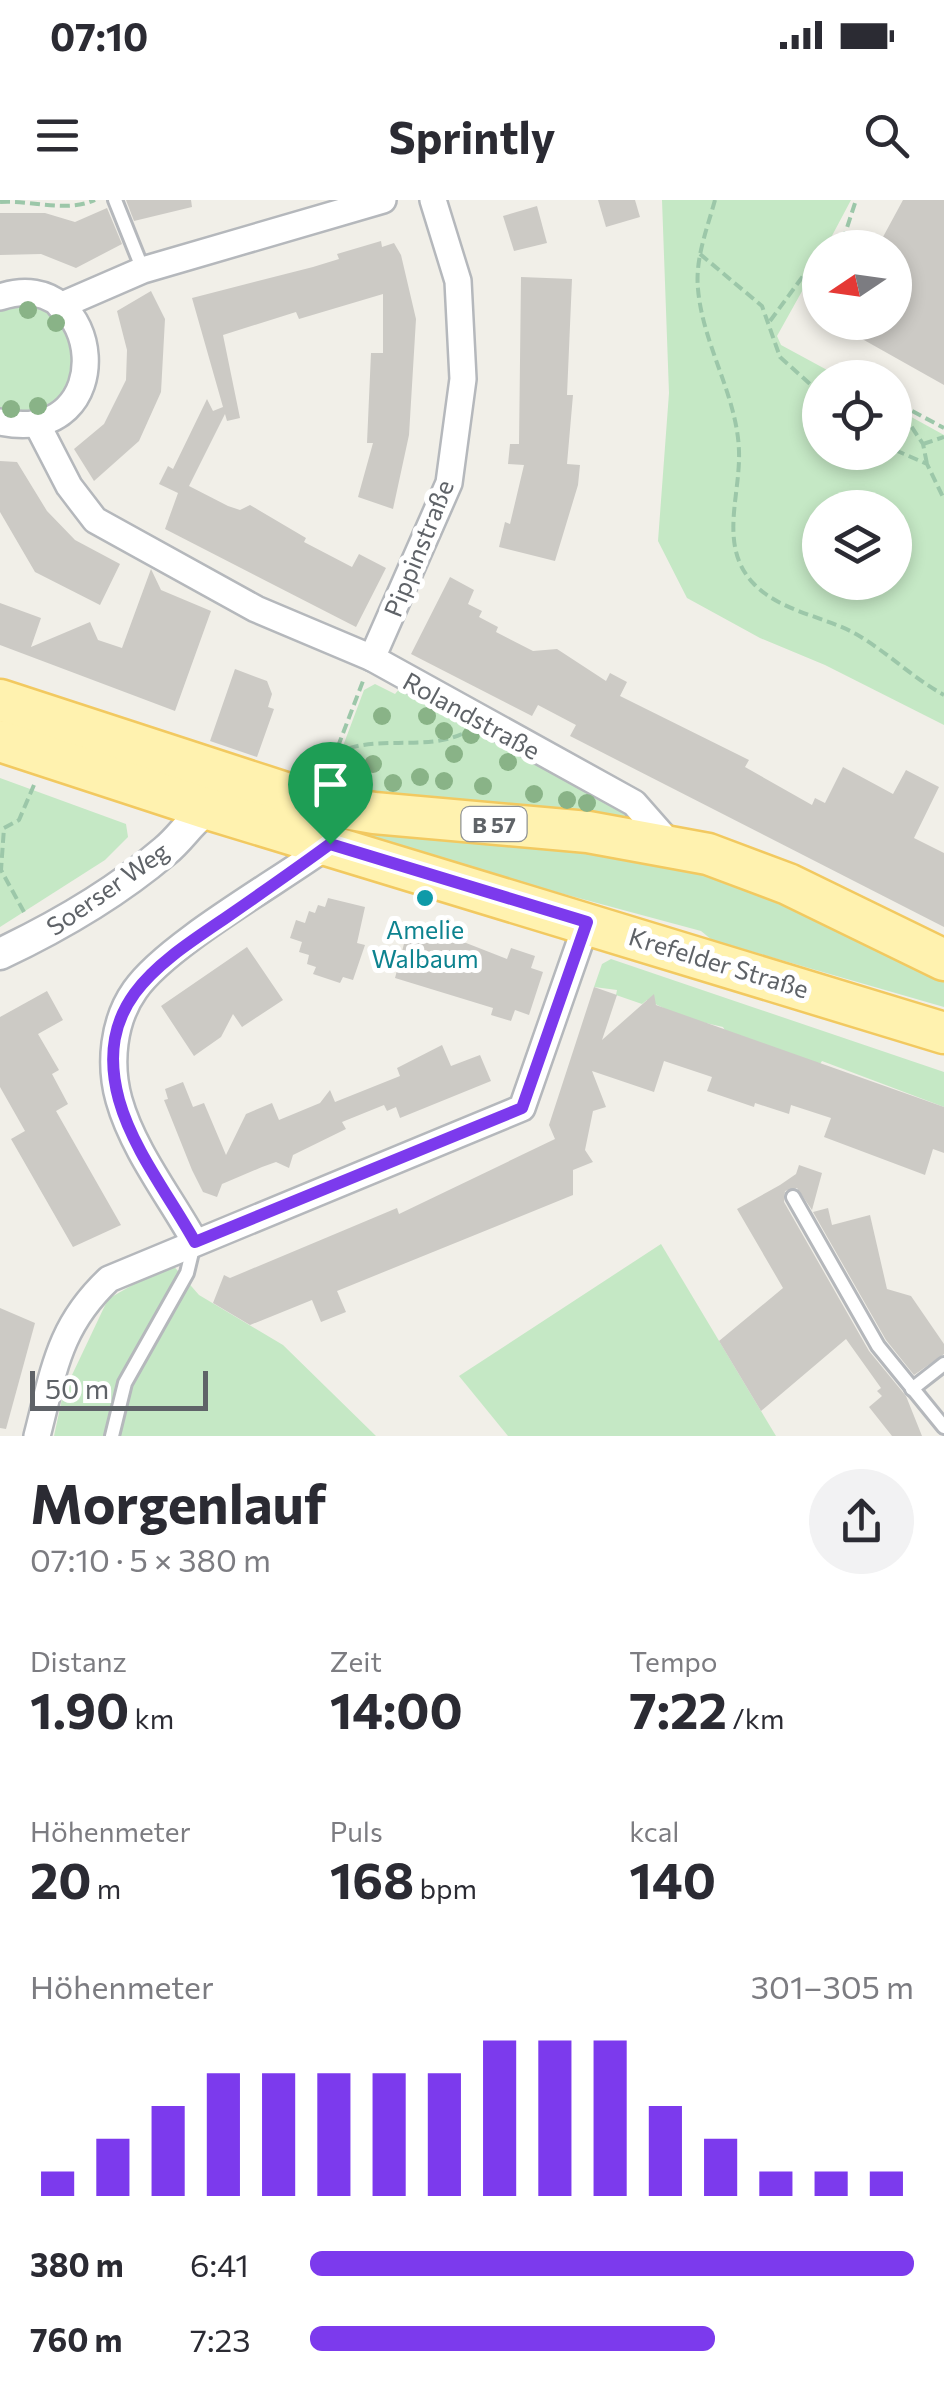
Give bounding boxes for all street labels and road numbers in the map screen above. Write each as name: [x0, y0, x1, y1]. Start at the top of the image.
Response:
street label: Pippinstraße: [377, 475, 459, 621]
street label: Rolandstraße: [398, 665, 546, 765]
road number: B 57: [462, 807, 526, 841]
street label: Soerser Weg: [40, 835, 174, 941]
street label: Krefelder Straße: [626, 920, 812, 1004]

